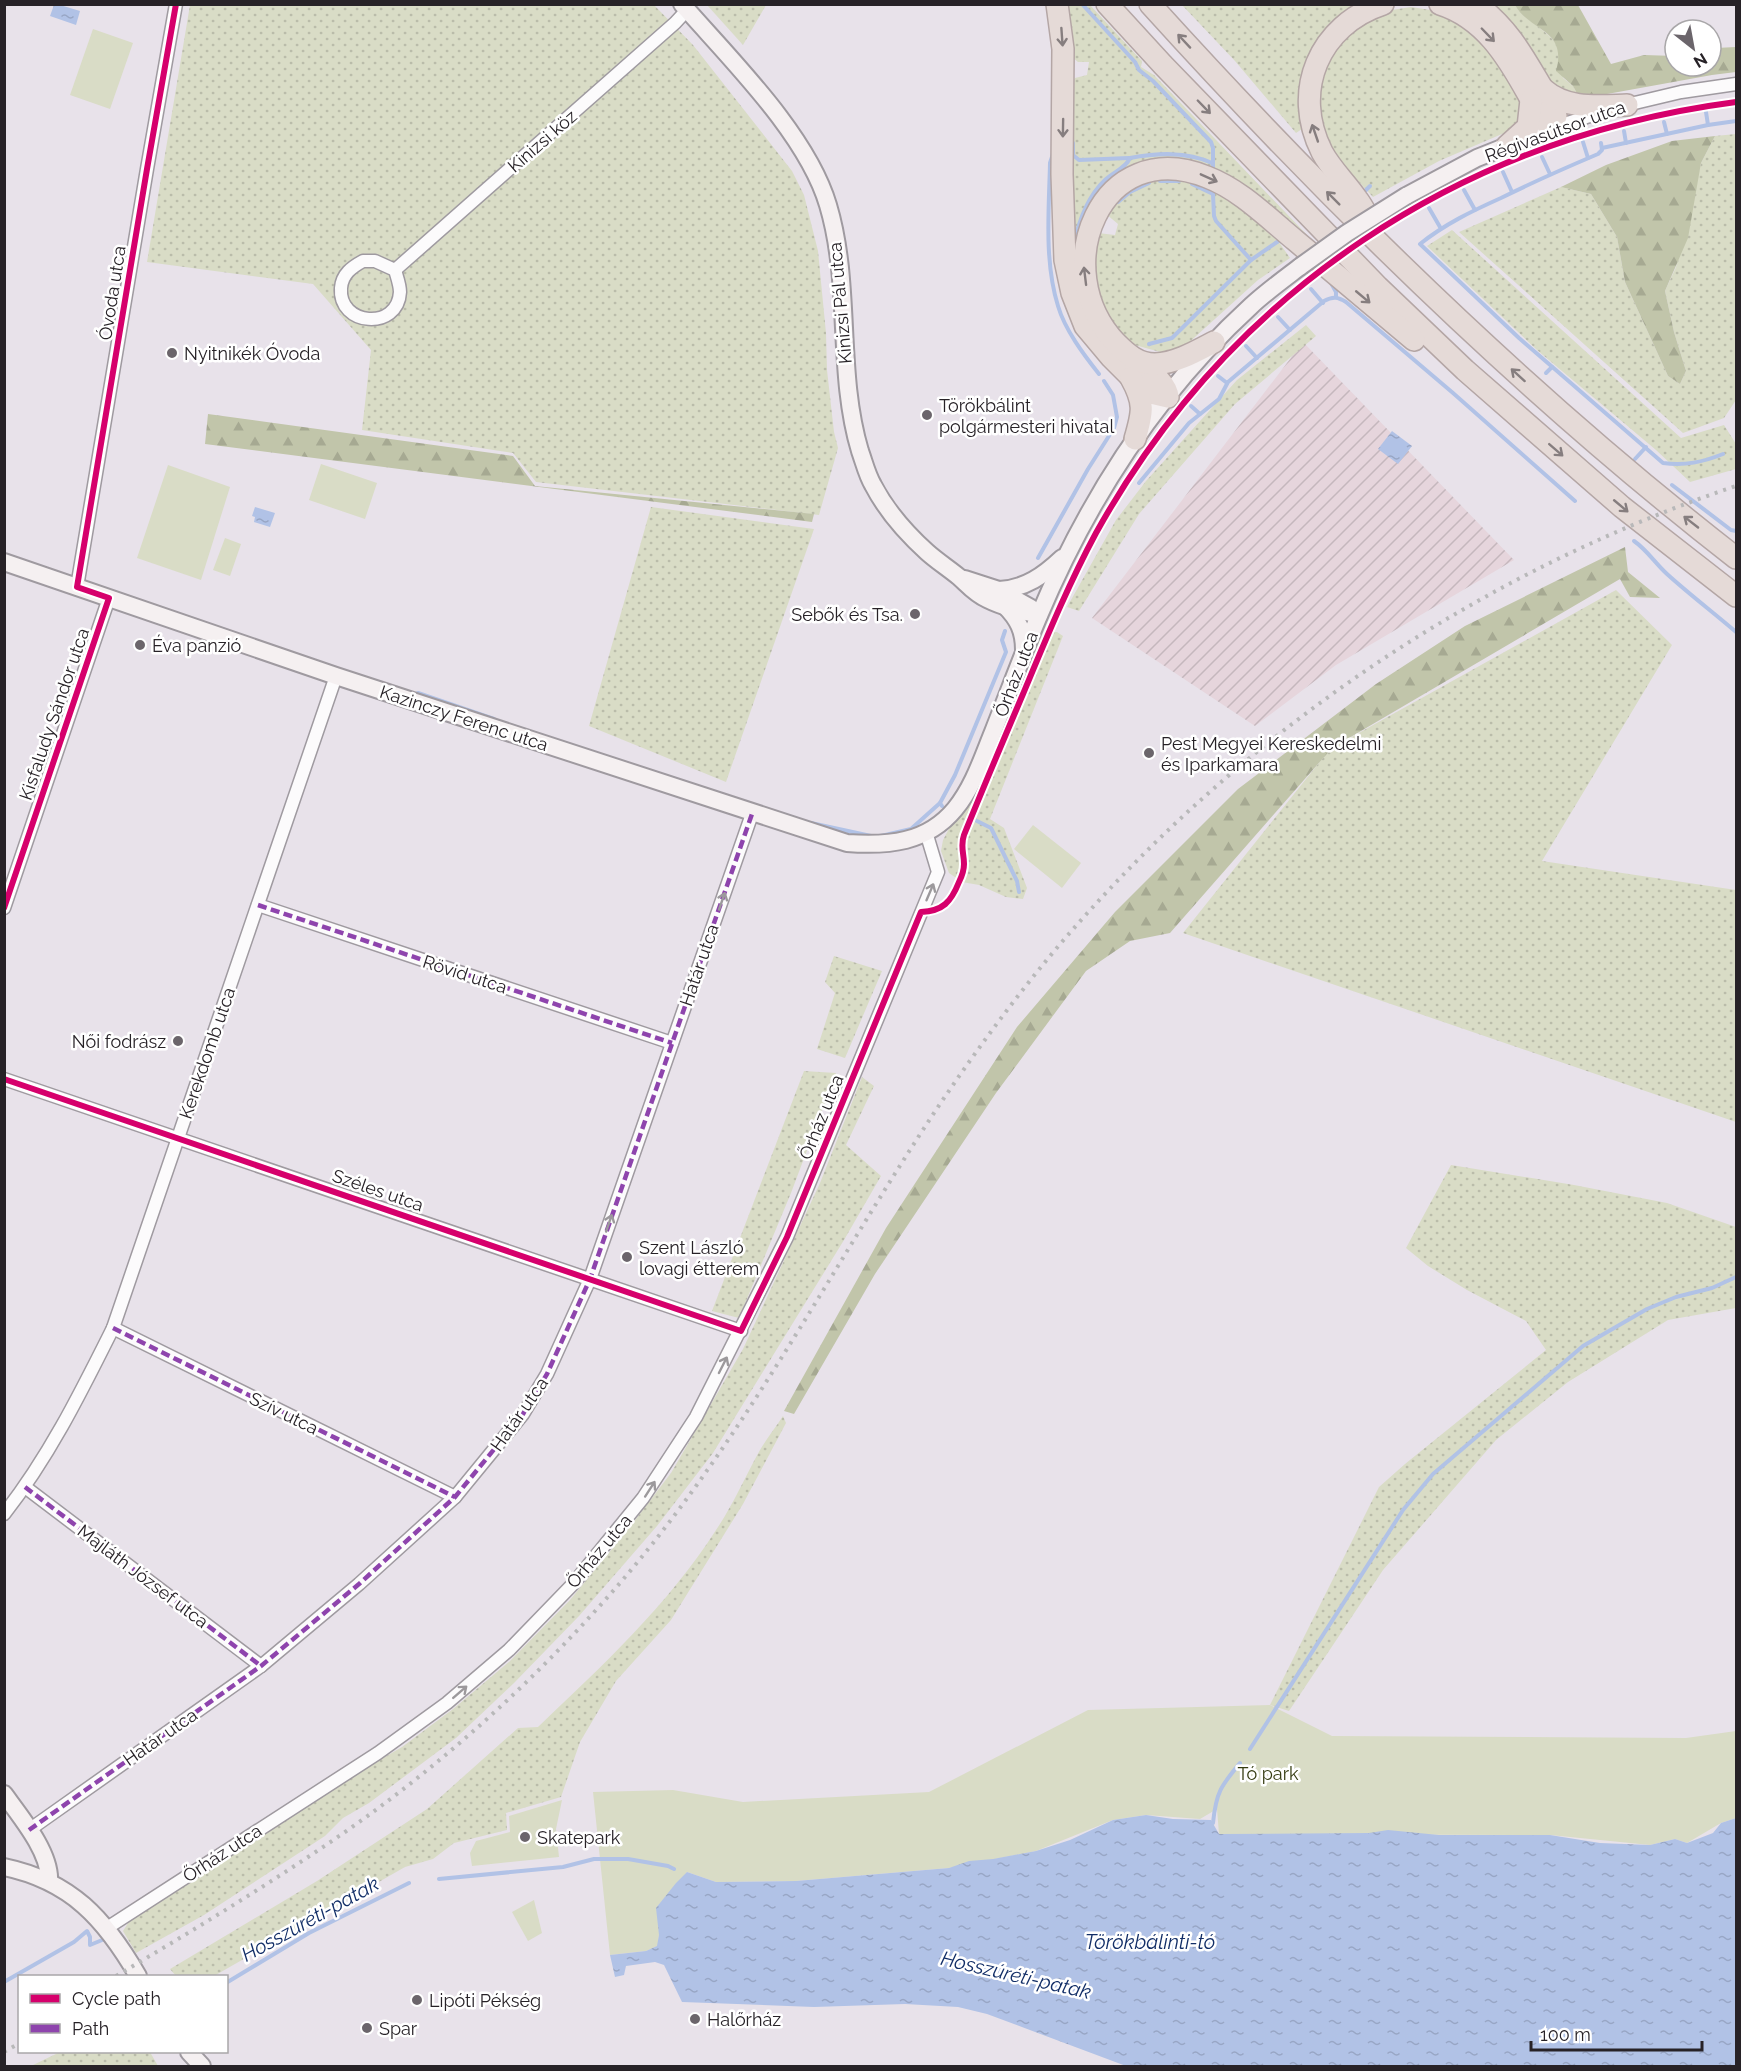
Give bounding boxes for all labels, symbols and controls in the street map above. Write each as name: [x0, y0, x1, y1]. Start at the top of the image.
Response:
north arrow: [1663, 18, 1723, 78]
one-way arrow: [1057, 26, 1068, 46]
one-way arrow: [1481, 28, 1496, 43]
one-way arrow: [1177, 34, 1191, 49]
text: N: [1690, 49, 1711, 72]
street label: Régivasútsor utca: [1482, 96, 1628, 166]
one-way arrow: [1197, 100, 1211, 115]
street label: Kinizsi köz: [503, 105, 581, 177]
one-way arrow: [1057, 117, 1069, 137]
one-way arrow: [1308, 124, 1319, 143]
one-way arrow: [1200, 174, 1218, 185]
one-way arrow: [1325, 190, 1340, 205]
street label: Kinizsi Pál utca: [824, 241, 856, 365]
street label: Óvoda utca: [93, 244, 130, 342]
one-way arrow: [1079, 266, 1090, 286]
one-way arrow: [1355, 290, 1370, 304]
place label: Nyitnikék Óvoda: [184, 342, 320, 364]
marker: Nyitnikék Óvoda: [165, 346, 179, 360]
one-way arrow: [1511, 368, 1526, 382]
place label: Törökbálint polgármesteri hivatal: [939, 395, 1114, 437]
marker: Törökbálint polgármesteri hivatal: [920, 408, 934, 422]
one-way arrow: [1548, 444, 1564, 457]
one-way arrow: [1612, 499, 1628, 512]
one-way arrow: [1683, 515, 1699, 528]
place label: Sebők és Tsa.: [791, 604, 903, 625]
marker: Sebők és Tsa.: [908, 607, 922, 621]
street label: Kisfaludy Sándor utca: [15, 625, 93, 803]
street label: Őrház utca: [989, 628, 1042, 720]
place label: Éva panzió: [152, 634, 242, 656]
marker: Éva panzió: [133, 638, 147, 652]
street label: Kazinczy Ferenc utca: [377, 681, 551, 755]
place label: Pest Megyei Kereskedelmi és Iparkamara: [1161, 733, 1381, 775]
marker: Pest Megyei Kereskedelmi és Iparkamara: [1142, 746, 1156, 760]
one-way arrow: [925, 883, 936, 901]
one-way arrow: [717, 892, 728, 910]
street label: Határ utca: [675, 921, 723, 1009]
street label: Rövid utca: [420, 951, 510, 997]
street label: Kerekdomb utca: [175, 985, 239, 1121]
place label: Női fodrász: [72, 1031, 166, 1052]
marker: Női fodrász: [171, 1034, 185, 1048]
street label: Őrház utca: [794, 1071, 848, 1163]
street label: Széles utca: [330, 1165, 426, 1215]
one-way arrow: [604, 1214, 615, 1233]
place label: Szent László lovagi étterem: [639, 1237, 759, 1279]
marker: Szent László lovagi étterem: [620, 1250, 634, 1264]
one-way arrow: [718, 1356, 730, 1374]
street label: Határ utca: [486, 1373, 552, 1455]
street label: Szív utca: [246, 1387, 322, 1439]
one-way arrow: [644, 1481, 656, 1497]
street label: Őrház utca: [561, 1509, 636, 1592]
street label: Majláth József utca: [73, 1520, 213, 1632]
one-way arrow: [452, 1685, 467, 1699]
street label: Határ utca: [119, 1704, 201, 1770]
park label: Tó park: [1237, 1763, 1299, 1784]
street label: Őrház utca: [178, 1819, 265, 1886]
place label: Skatepark: [537, 1827, 621, 1848]
marker: Skatepark: [518, 1830, 532, 1844]
water label: Hosszúréti-patak: [237, 1871, 383, 1967]
water label: Törökbálinti-tó: [1085, 1930, 1215, 1954]
water label: Hosszúréti-patak: [938, 1946, 1094, 2004]
legend: [18, 1975, 228, 2053]
text: Cycle path: [72, 1988, 161, 2009]
place label: Lipóti Pékség: [429, 1990, 541, 2011]
marker: Lipóti Pékség: [410, 1993, 424, 2007]
place label: Halőrház: [707, 2009, 781, 2030]
marker: Halőrház: [688, 2012, 702, 2026]
scale bar: [1531, 2014, 1702, 2052]
text: Path: [72, 2018, 109, 2039]
place label: Spar: [379, 2018, 418, 2039]
marker: Spar: [360, 2021, 374, 2035]
text: 100 m: [1540, 2024, 1591, 2045]

